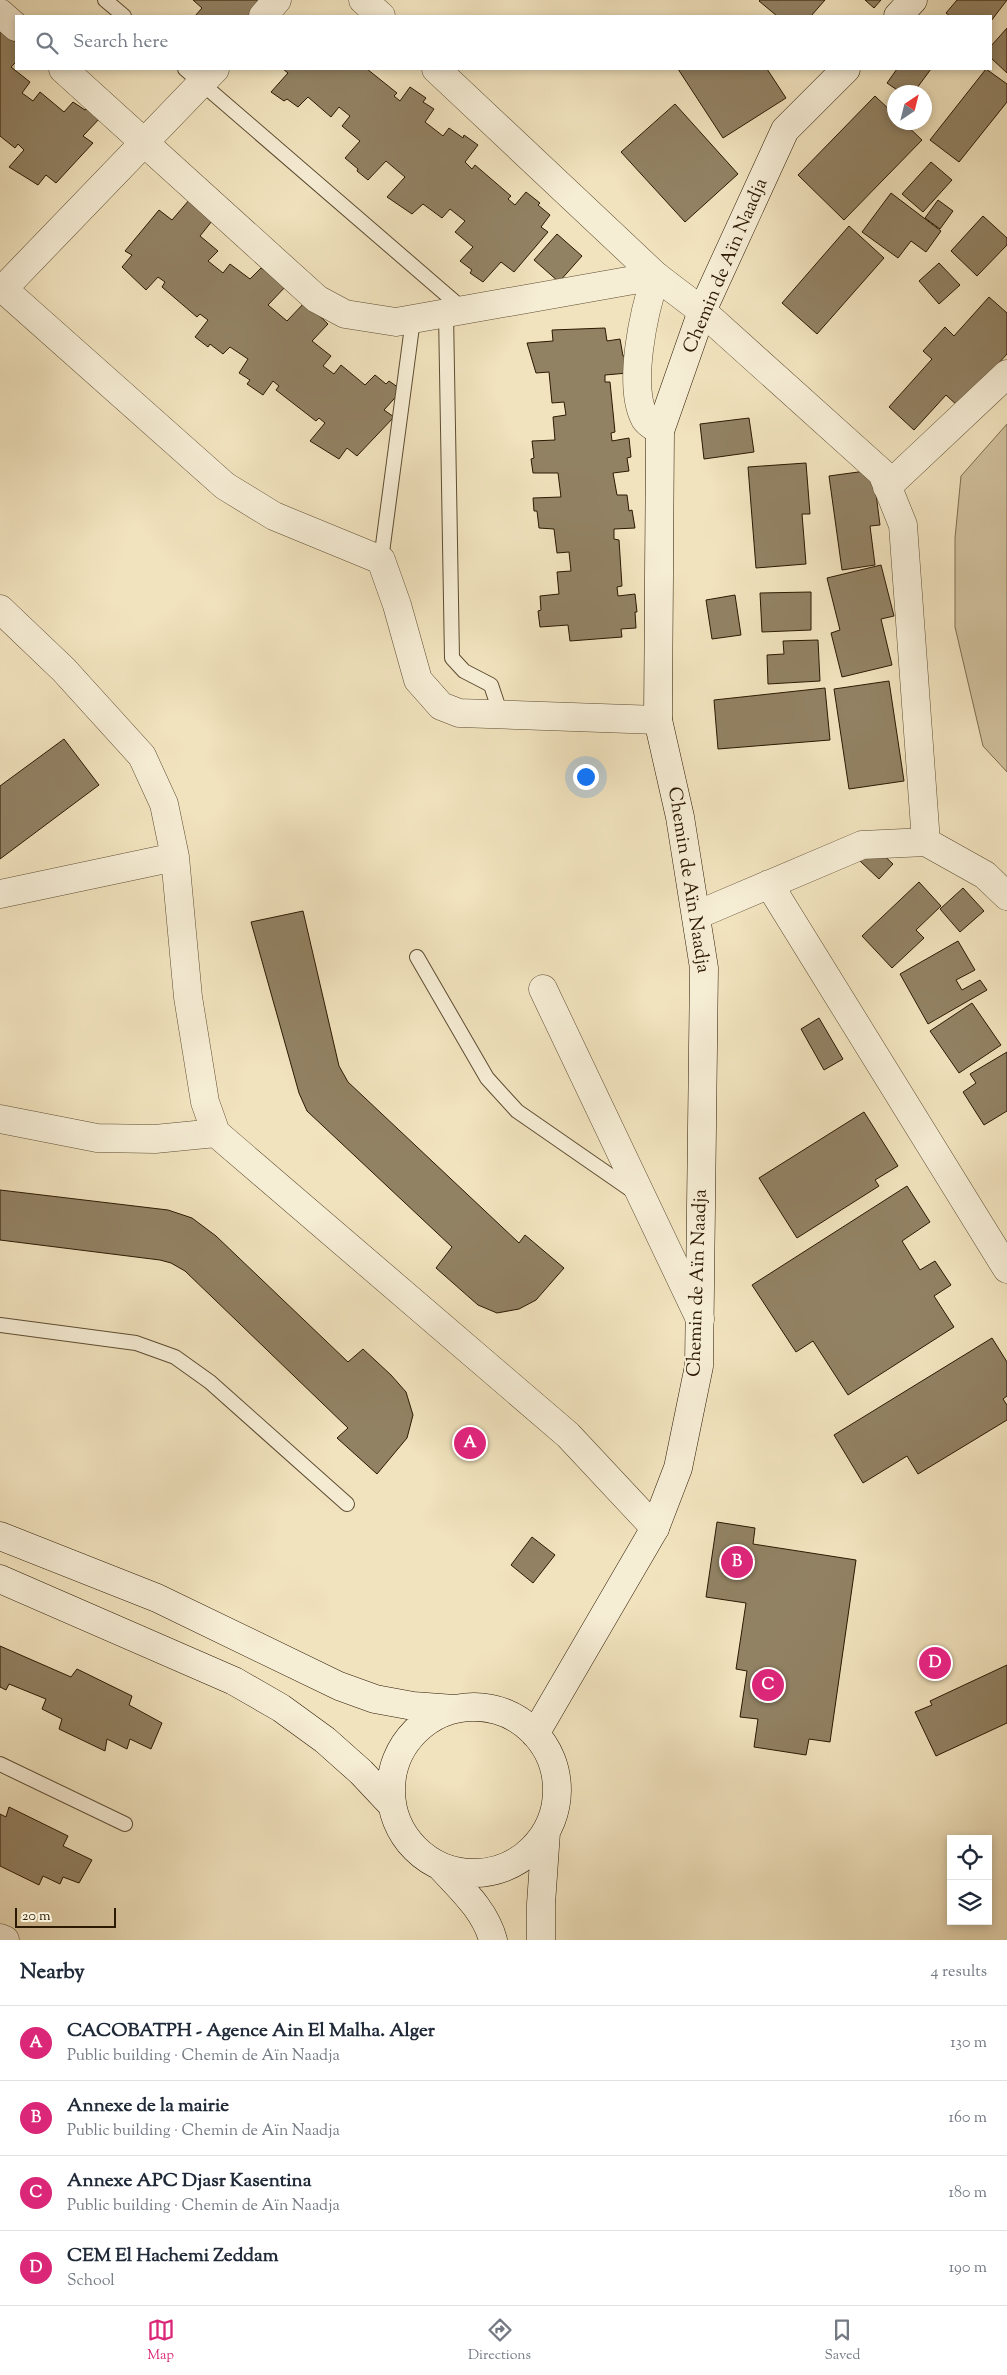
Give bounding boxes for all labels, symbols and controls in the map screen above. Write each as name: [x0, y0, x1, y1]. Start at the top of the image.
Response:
search box: [15, 15, 992, 70]
icon: search: [33, 29, 61, 57]
text: Search here: [73, 29, 168, 56]
north arrow: [887, 85, 932, 130]
street label: Chemin de Aïn Naadja: [677, 174, 775, 358]
your location: [573, 764, 599, 790]
street label: Chemin de Aïn Naadja: [660, 785, 716, 975]
street label: Chemin de Aïn Naadja: [681, 1188, 715, 1377]
pin: A: [454, 1424, 486, 1462]
pin: B: [721, 1543, 753, 1581]
pin: D: [919, 1644, 951, 1682]
pin: C: [752, 1666, 784, 1704]
map controls: [947, 1835, 992, 1925]
button: locate: [947, 1835, 992, 1880]
button: layers: [947, 1880, 992, 1925]
scale bar: [15, 1905, 116, 1928]
text: 20 m: [22, 1907, 51, 1927]
text: Nearby: [20, 1958, 85, 1988]
text: 4 results: [931, 1961, 987, 1984]
text: CACOBATPH - Agence Ain El Malha. Alger: [67, 2018, 435, 2045]
text: A: [30, 2032, 43, 2055]
text: 130 m: [950, 2032, 987, 2055]
text: Public building · Chemin de Aïn Naadja: [67, 2045, 340, 2068]
text: Annexe de la mairie: [67, 2093, 229, 2120]
text: B: [31, 2107, 41, 2130]
text: 160 m: [949, 2107, 987, 2130]
text: Public building · Chemin de Aïn Naadja: [67, 2120, 340, 2143]
text: Annexe APC Djasr Kasentina: [67, 2168, 312, 2195]
text: C: [30, 2182, 42, 2205]
text: 180 m: [948, 2182, 987, 2205]
text: Public building · Chemin de Aïn Naadja: [67, 2195, 340, 2218]
text: CEM El Hachemi Zeddam: [67, 2243, 278, 2270]
text: D: [30, 2257, 42, 2280]
text: 190 m: [949, 2257, 987, 2280]
text: School: [67, 2270, 115, 2293]
tab: Map: [147, 2316, 175, 2366]
tab: Directions: [468, 2316, 531, 2366]
tab: Saved: [824, 2316, 860, 2366]

